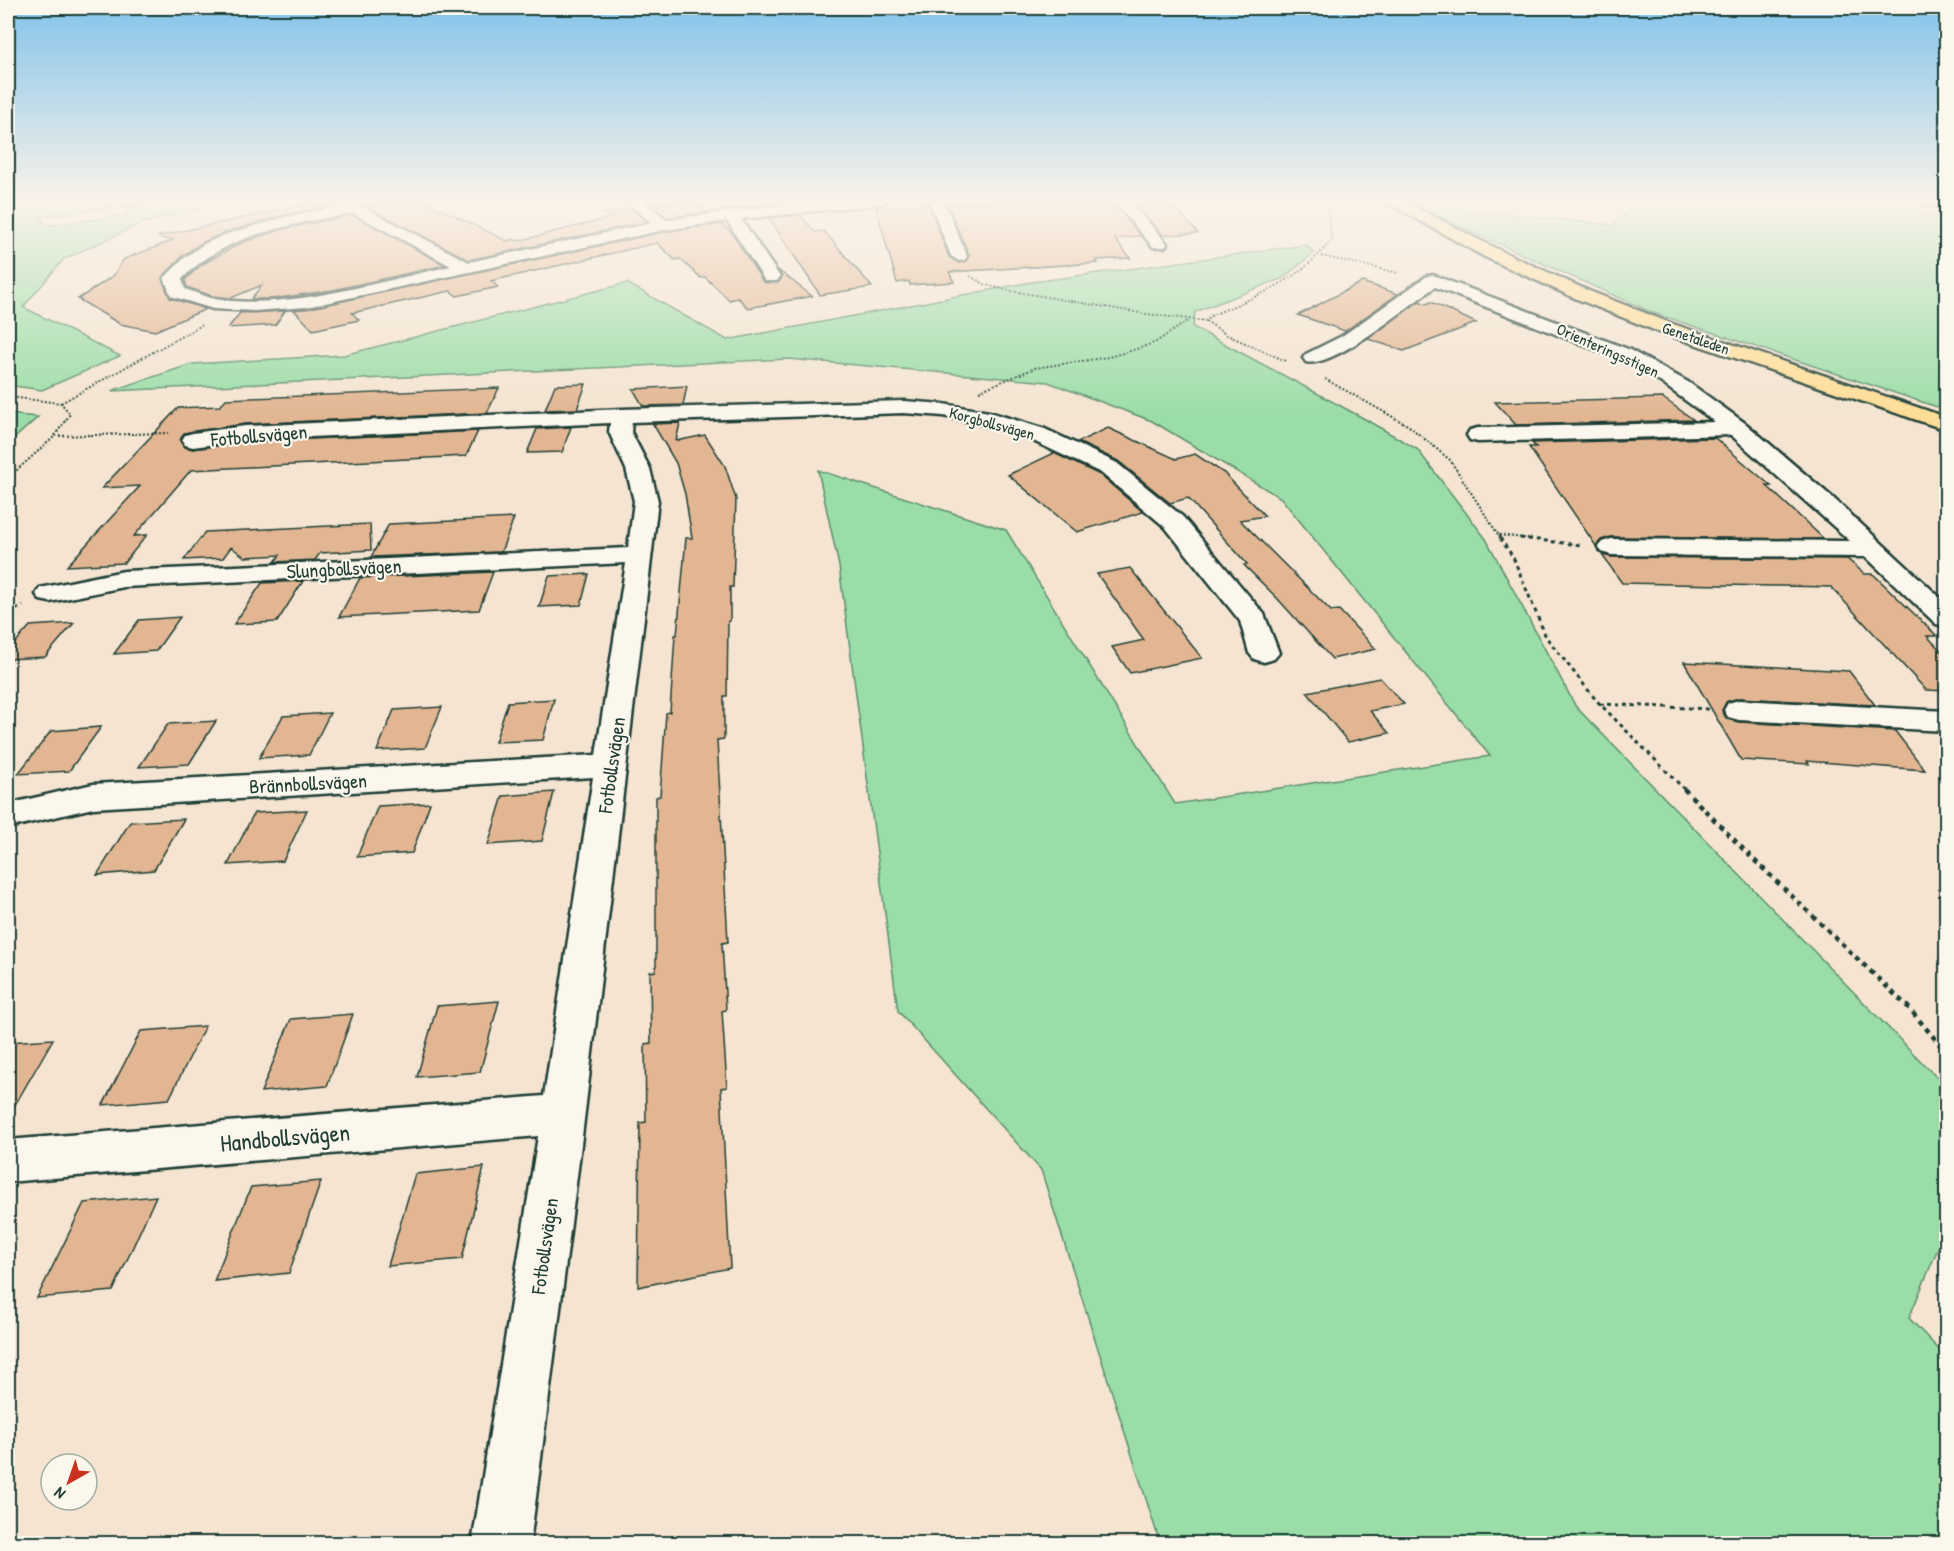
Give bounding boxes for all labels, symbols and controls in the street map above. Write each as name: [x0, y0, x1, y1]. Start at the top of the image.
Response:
street label: Genetaleden: [1659, 316, 1733, 360]
street label: Orienteringsstigen: [1553, 318, 1663, 382]
street label: Korgbollsvägen: [947, 401, 1037, 445]
street label: Fotbollsvägen: [209, 417, 308, 453]
street label: Slungbollsvägen: [286, 552, 402, 584]
street label: Fotbollsvägen: [591, 715, 631, 816]
street label: Brännbollsvägen: [248, 766, 368, 800]
street label: Handbollsvägen: [219, 1115, 351, 1159]
street label: Fotbollsvägen: [524, 1196, 564, 1297]
north arrow: [39, 1452, 99, 1512]
text: N: [49, 1482, 70, 1505]

